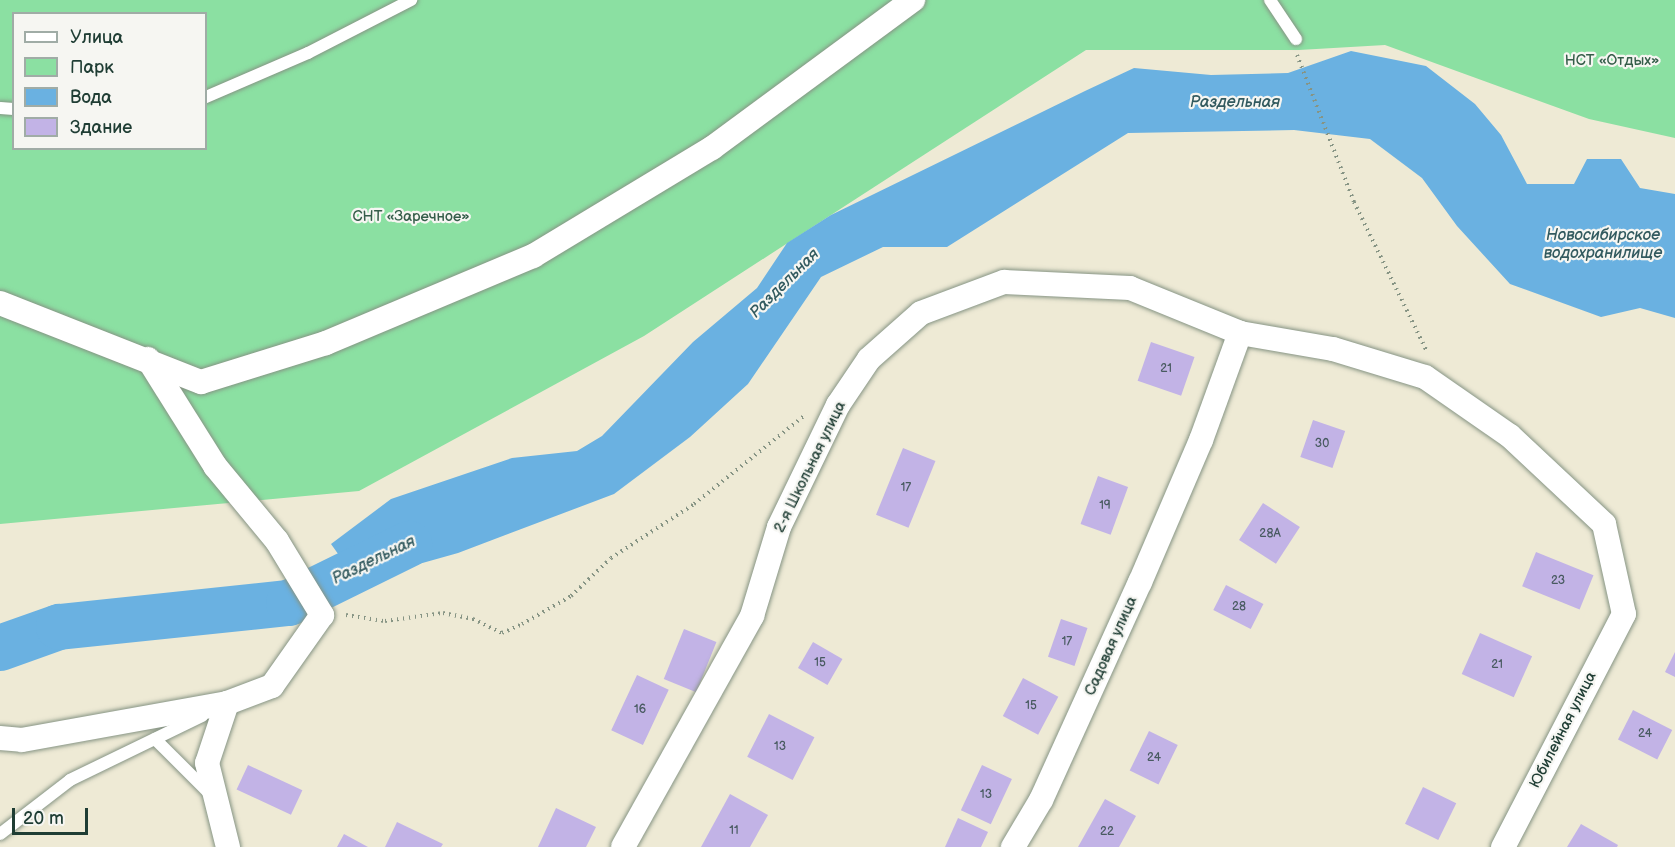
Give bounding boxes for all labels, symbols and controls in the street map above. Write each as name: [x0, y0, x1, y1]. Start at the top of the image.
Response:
legend: [12, 12, 207, 150]
text: Улица: [70, 27, 123, 48]
park label: НСТ «Отдых»: [1565, 52, 1659, 70]
text: Парк: [70, 57, 114, 78]
text: Вода: [70, 87, 112, 108]
water label: Раздельная: [1190, 93, 1280, 113]
text: Здание: [70, 117, 132, 138]
park label: СНТ «Заречное»: [352, 208, 470, 226]
water label: Новосибирское водохранилище: [1544, 226, 1662, 264]
water label: Раздельная: [746, 245, 824, 323]
house number: 21: [1160, 362, 1172, 376]
street label: 2-я Школьная улица: [770, 398, 850, 536]
house number: 30: [1315, 437, 1329, 451]
house number: 17: [901, 481, 911, 495]
house number: 19: [1099, 499, 1111, 513]
house number: 28А: [1259, 527, 1281, 541]
water label: Раздельная: [329, 533, 419, 589]
house number: 23: [1551, 574, 1565, 588]
street label: Садовая улица: [1081, 594, 1141, 698]
house number: 28: [1232, 600, 1246, 614]
house number: 17: [1062, 635, 1072, 649]
house number: 15: [814, 656, 826, 670]
house number: 21: [1491, 658, 1503, 672]
street label: Юбилейная улица: [1526, 669, 1600, 791]
house number: 15: [1025, 699, 1037, 713]
house number: 16: [634, 703, 646, 717]
house number: 24: [1638, 727, 1652, 741]
house number: 13: [774, 740, 786, 754]
house number: 24: [1147, 751, 1161, 765]
house number: 13: [980, 788, 992, 802]
scale bar: [15, 796, 92, 834]
text: 20 m: [23, 808, 64, 829]
house number: 11: [729, 824, 739, 838]
house number: 22: [1100, 825, 1114, 839]

